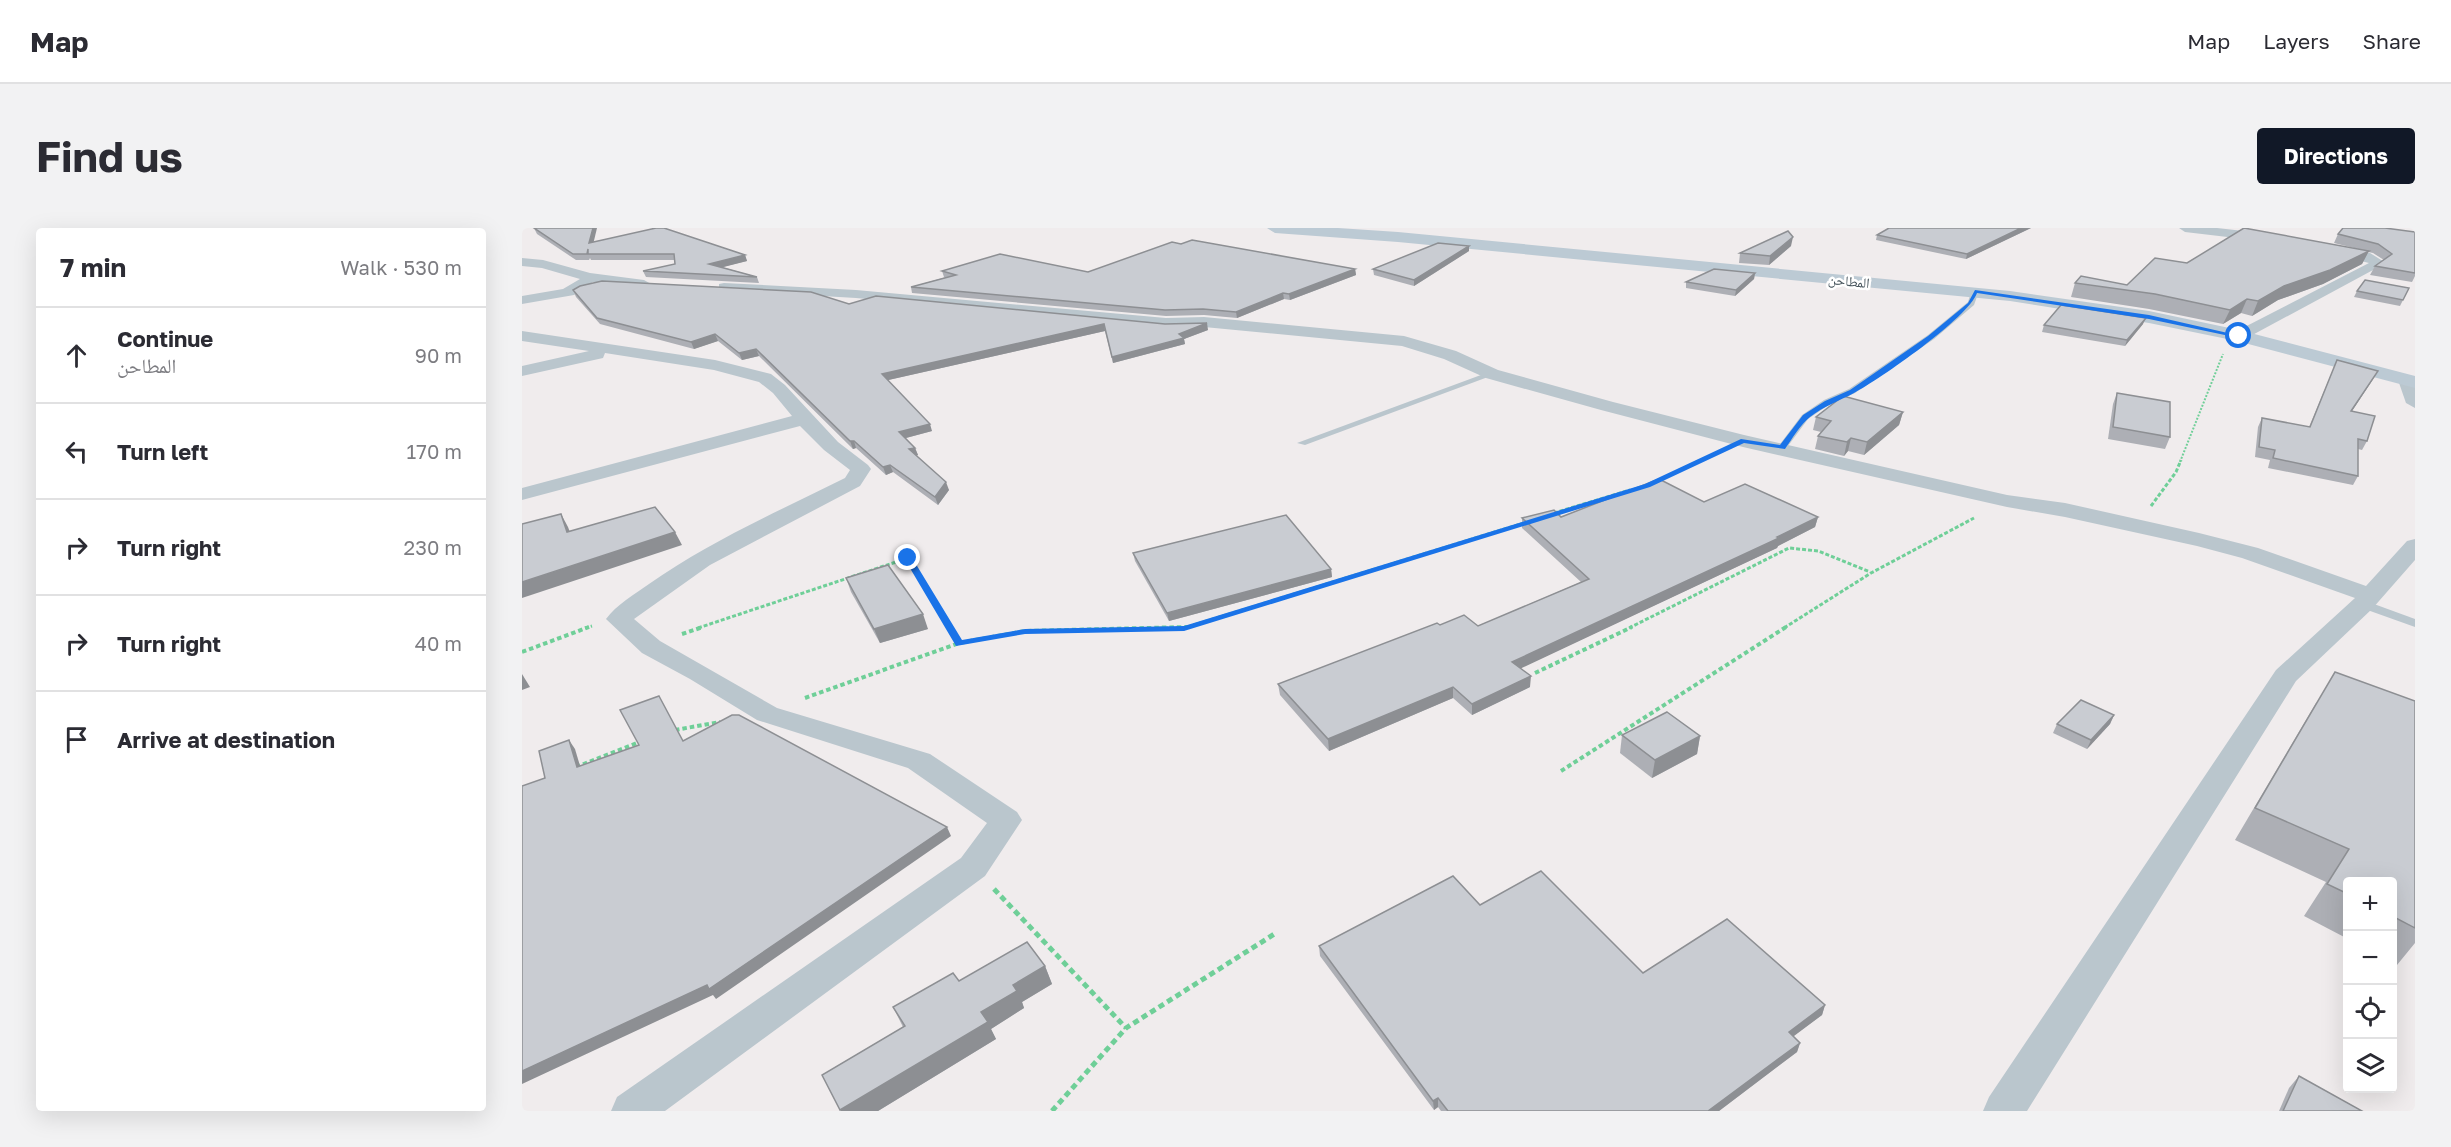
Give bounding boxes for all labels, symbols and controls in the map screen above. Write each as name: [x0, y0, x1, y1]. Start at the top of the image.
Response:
text: Map: [30, 25, 88, 58]
text: Map: [2187, 28, 2230, 54]
text: Layers: [2263, 28, 2330, 54]
text: Share: [2363, 28, 2421, 54]
button: Directions: [2257, 128, 2415, 184]
text: Find us: [36, 131, 183, 181]
text: 7 min: [60, 252, 126, 283]
text: Walk · 530 m: [340, 255, 462, 279]
street label: المطاحن: [1827, 270, 1871, 292]
route start: [2225, 322, 2251, 348]
text: Continue: [117, 325, 213, 352]
icon: ahead: [60, 339, 93, 372]
text: 90 m: [415, 343, 462, 367]
text: المطاحن: [117, 353, 176, 377]
icon: left: [60, 435, 93, 468]
text: Turn left: [117, 438, 208, 465]
text: 170 m: [407, 439, 462, 463]
icon: right: [60, 531, 93, 564]
text: Turn right: [117, 534, 221, 561]
text: 230 m: [404, 535, 462, 559]
route end: [894, 544, 920, 570]
icon: right: [60, 627, 93, 660]
text: Turn right: [117, 630, 221, 657]
text: 40 m: [415, 631, 462, 655]
icon: arrive: [60, 723, 93, 756]
text: Arrive at destination: [117, 726, 335, 753]
map controls: [2343, 877, 2397, 1093]
button: +: [2343, 877, 2397, 931]
button: −: [2343, 931, 2397, 985]
button: locate: [2343, 985, 2397, 1039]
button: layers: [2343, 1039, 2397, 1093]

